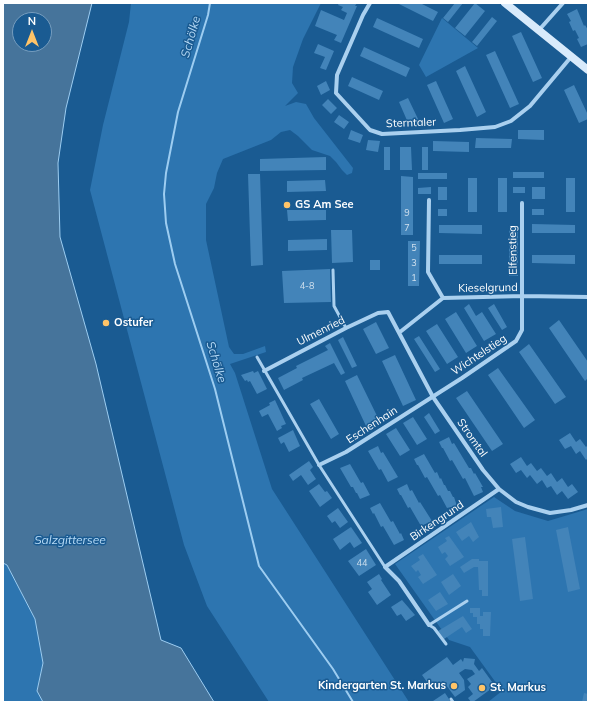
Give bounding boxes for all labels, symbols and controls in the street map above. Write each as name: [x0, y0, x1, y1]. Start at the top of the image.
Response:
north arrow: [12, 12, 52, 52]
text: N: [28, 14, 36, 28]
water label: Schölke: [178, 14, 204, 60]
street label: Sterntaler: [386, 116, 436, 130]
place label: GS Am See: [295, 198, 354, 212]
marker: GS Am See: [282, 200, 292, 210]
house number: 9: [404, 208, 410, 218]
house number: 7: [404, 223, 410, 233]
street label: Elfenstieg: [506, 225, 520, 275]
house number: 5: [411, 243, 417, 253]
house number: 3: [411, 258, 417, 268]
house number: 1: [411, 273, 417, 283]
house number: 4-8: [300, 281, 314, 291]
street label: Kieselgrund: [458, 281, 518, 295]
street label: Ulmenried: [295, 313, 347, 349]
place label: Ostufer: [114, 316, 153, 330]
marker: Ostufer: [101, 318, 111, 328]
street label: Wichtelstieg: [449, 332, 509, 378]
water label: Schölke: [203, 339, 229, 385]
street label: Eschenhain: [344, 404, 400, 446]
street label: Stromtal: [454, 416, 490, 460]
street label: Birkengrund: [408, 498, 466, 544]
water label: Salzgittersee: [34, 533, 106, 547]
house number: 44: [357, 558, 367, 568]
place label: Kindergarten St. Markus: [318, 679, 446, 693]
marker: Kindergarten St. Markus: [449, 681, 459, 691]
place label: St. Markus: [490, 681, 546, 695]
marker: St. Markus: [477, 683, 487, 693]

